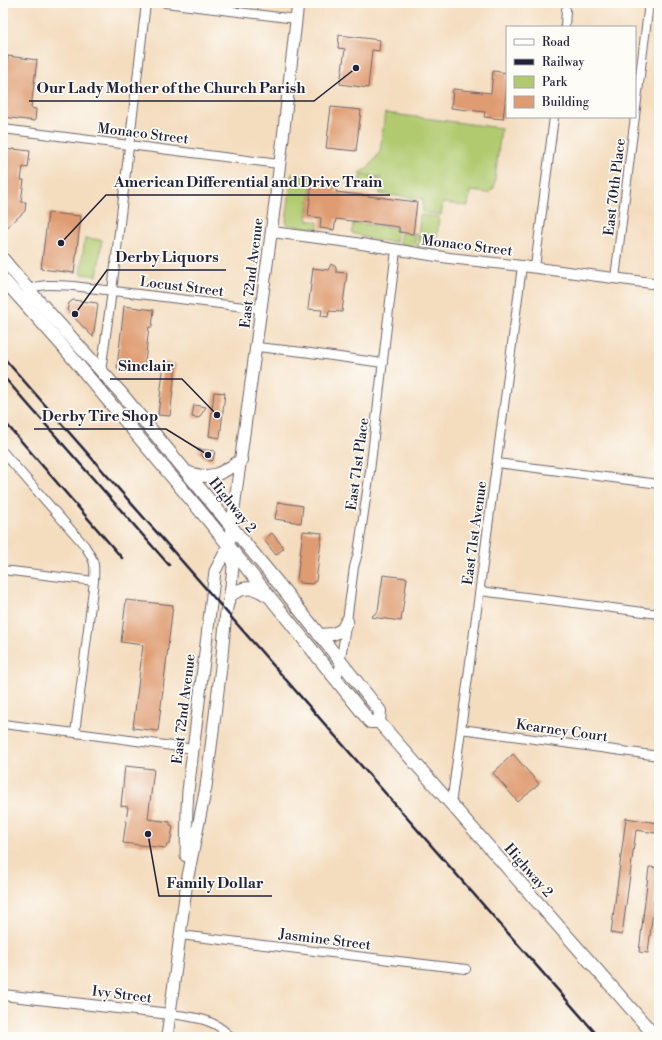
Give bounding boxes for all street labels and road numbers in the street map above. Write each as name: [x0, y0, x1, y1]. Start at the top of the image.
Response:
street label: Monaco Street: [96, 119, 189, 149]
street label: East 70th Place: [600, 137, 630, 237]
street label: East 72nd Avenue: [236, 217, 268, 329]
street label: Monaco Street: [420, 231, 513, 261]
street label: Locust Street: [139, 273, 225, 301]
street label: East 71st Place: [343, 417, 373, 512]
street label: Highway 2: [205, 474, 260, 537]
street label: East 71st Avenue: [459, 480, 491, 586]
street label: East 72nd Avenue: [168, 653, 200, 765]
street label: Kearney Court: [515, 716, 609, 746]
street label: Highway 2: [500, 840, 557, 901]
street label: Jasmine Street: [277, 925, 372, 955]
street label: Ivy Street: [91, 982, 153, 1008]

